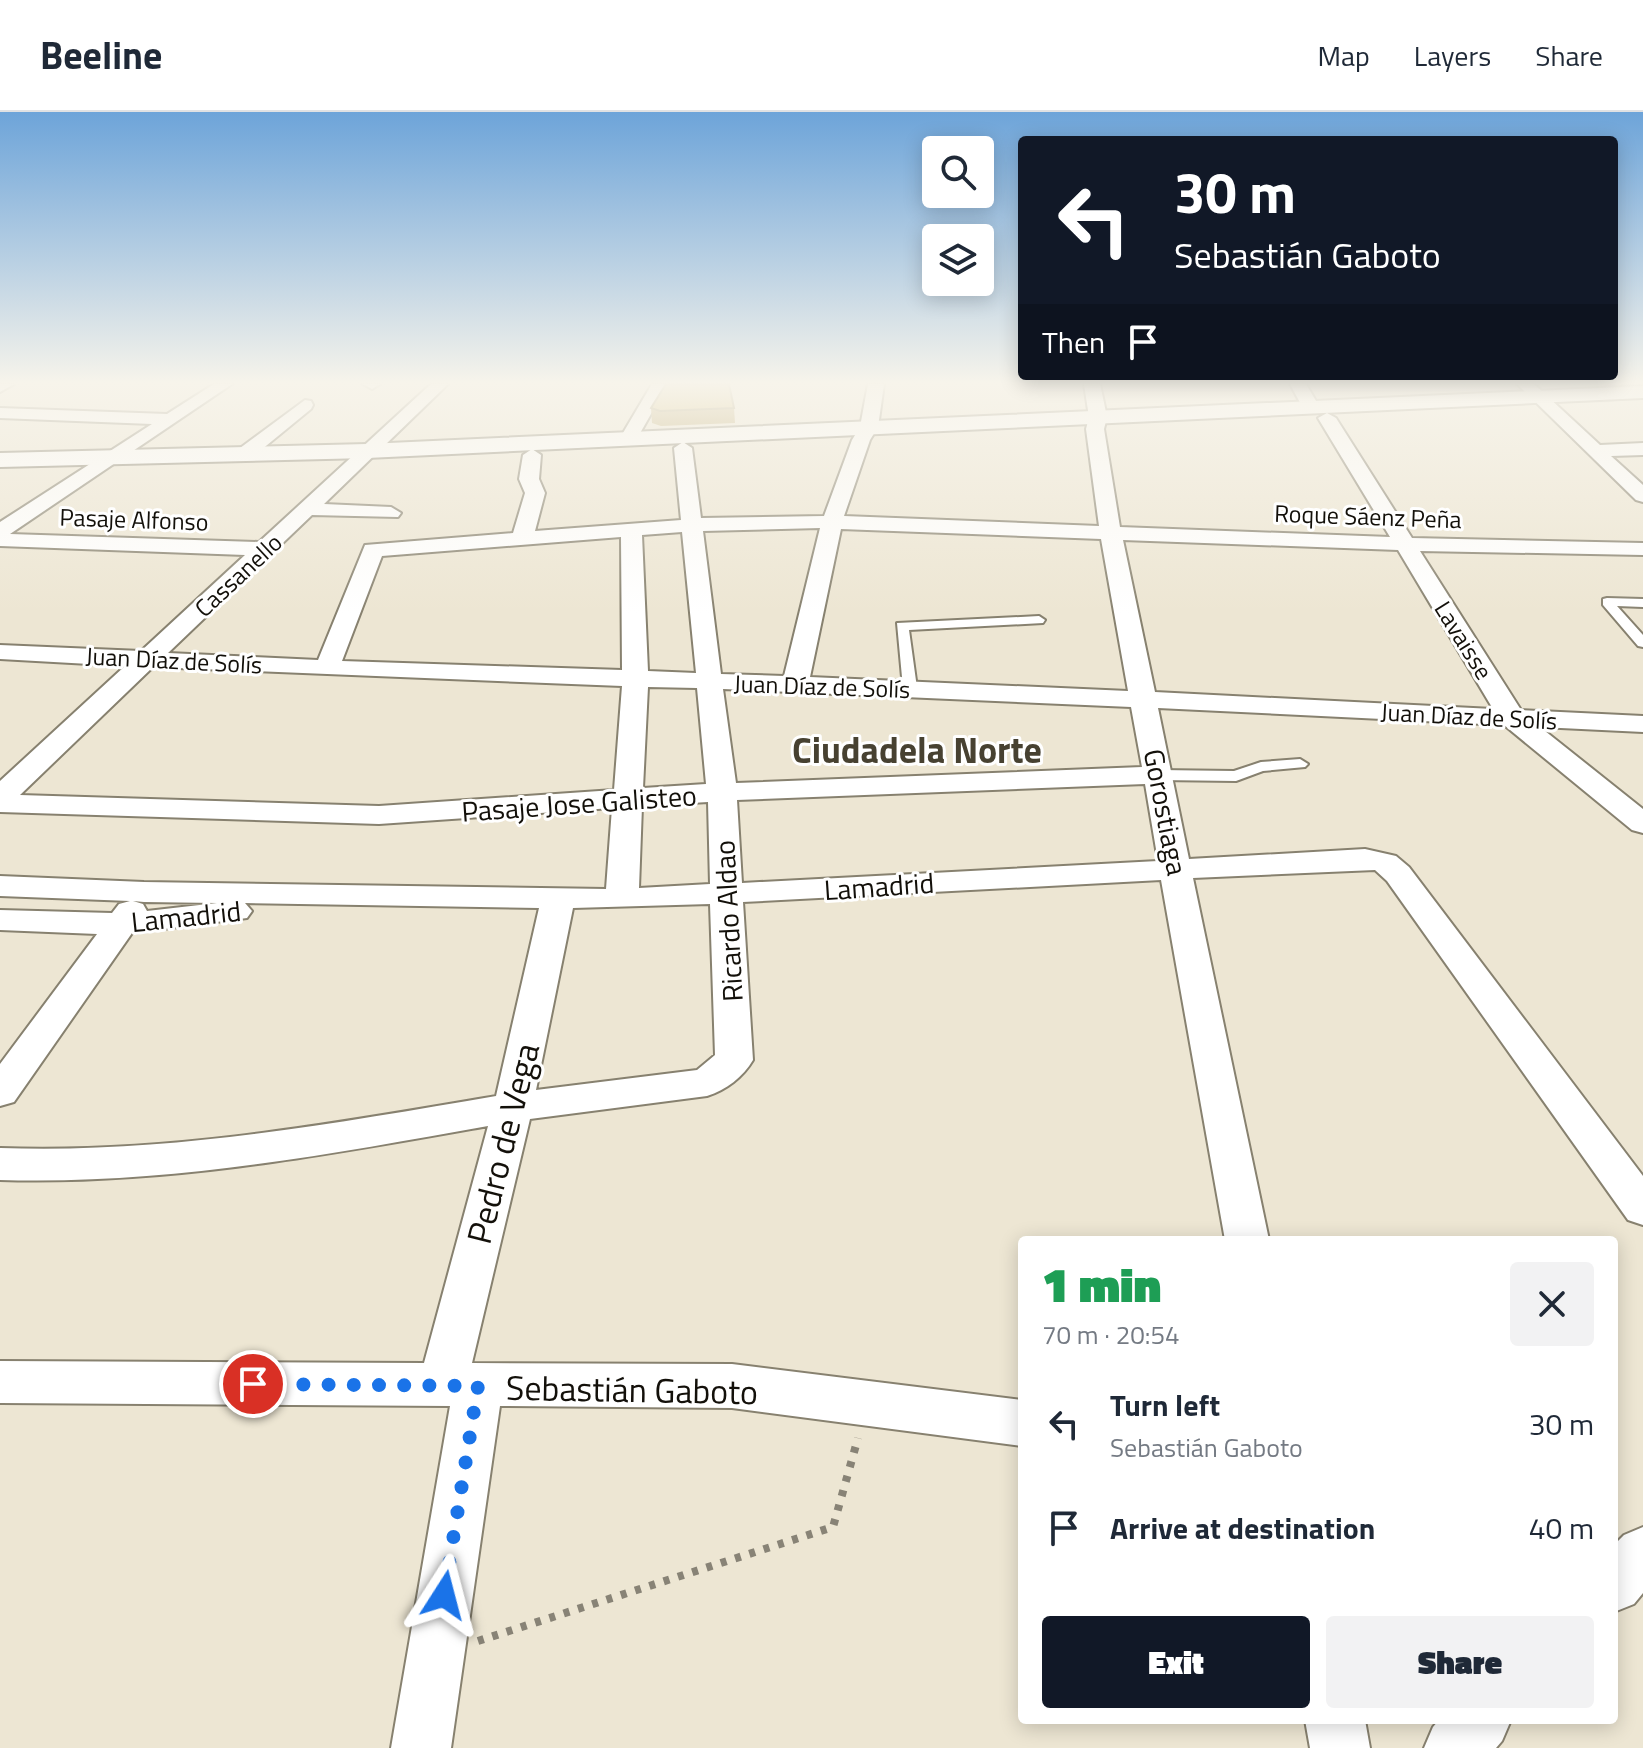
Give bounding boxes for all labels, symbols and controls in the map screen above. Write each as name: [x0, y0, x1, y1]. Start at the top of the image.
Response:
text: Beeline: [40, 26, 162, 84]
text: Map: [1317, 34, 1370, 77]
text: Layers: [1414, 34, 1491, 77]
text: Share: [1535, 34, 1603, 77]
map controls: [922, 136, 994, 296]
button: search: [922, 136, 994, 208]
text: 30 m: [1174, 150, 1296, 235]
icon: left: [1042, 168, 1146, 272]
button: layers: [922, 224, 994, 296]
text: Sebastián Gaboto: [1174, 227, 1441, 282]
text: Then: [1042, 319, 1105, 365]
icon: arrive: [1121, 320, 1165, 364]
street label: Roque Sáenz Peña: [1274, 495, 1462, 537]
street label: Pasaje Alfonso: [59, 498, 209, 540]
street label: Cassanello: [186, 525, 290, 625]
street label: Lavaisse: [1426, 594, 1502, 686]
street label: Juan Díaz de Solís: [85, 637, 263, 683]
street label: Juan Díaz de Solís: [733, 665, 911, 707]
street label: Juan Díaz de Solís: [1380, 693, 1558, 739]
district label: Ciudadela Norte: [792, 722, 1042, 777]
street label: Gorostiaga: [1133, 745, 1199, 879]
street label: Pasaje Jose Galisteo: [460, 773, 698, 833]
street label: Ricardo Aldao: [702, 839, 754, 1003]
street label: Lamadrid: [822, 861, 936, 911]
street label: Lamadrid: [129, 889, 243, 943]
street label: Pedro de Vega: [452, 1037, 552, 1249]
text: 1 min: [1042, 1248, 1161, 1321]
button: close: [1510, 1262, 1594, 1346]
text: 70 m · 20:54: [1042, 1315, 1180, 1354]
pin: [219, 1350, 287, 1418]
street label: Sebastián Gaboto: [506, 1361, 758, 1417]
icon: arrive: [231, 1362, 275, 1406]
text: Turn left: [1110, 1382, 1220, 1428]
text: 30 m: [1529, 1401, 1594, 1447]
icon: left: [1042, 1402, 1086, 1446]
text: Sebastián Gaboto: [1110, 1428, 1303, 1467]
text: Arrive at destination: [1110, 1505, 1375, 1551]
text: 40 m: [1529, 1505, 1594, 1551]
icon: arrive: [1042, 1506, 1086, 1550]
position arrow: [402, 1553, 486, 1637]
button: Exit: [1042, 1616, 1310, 1708]
button: Share: [1326, 1616, 1594, 1708]

